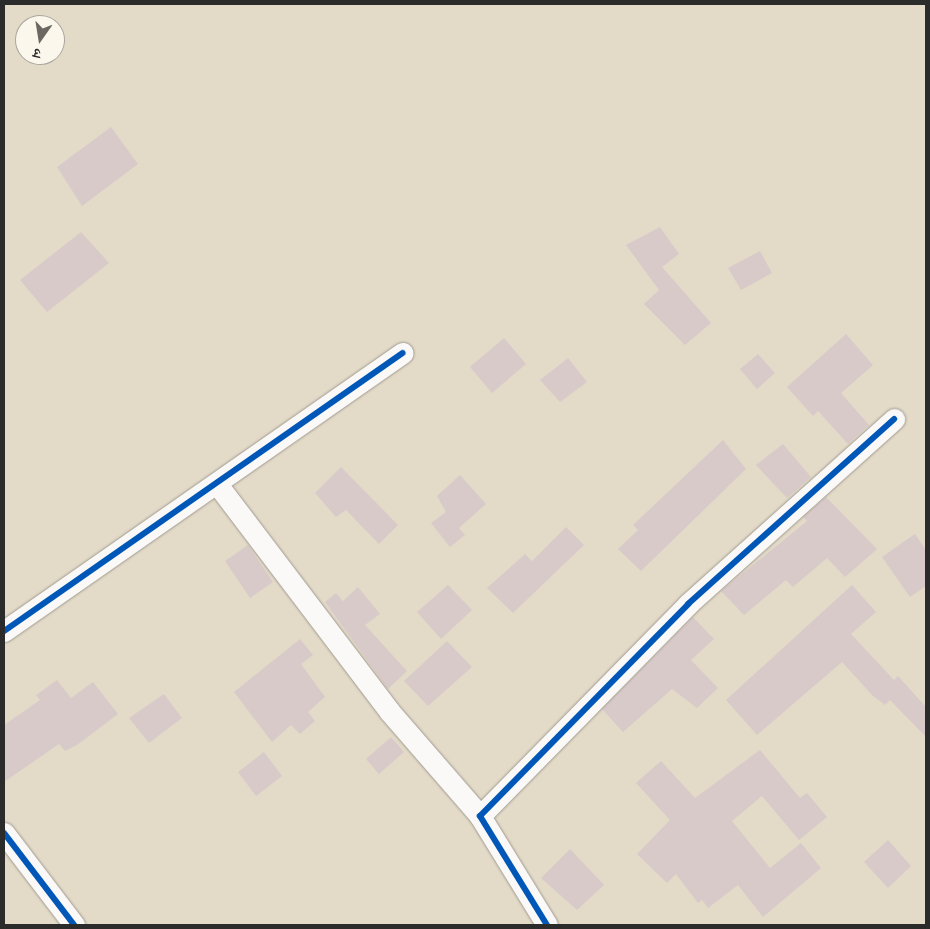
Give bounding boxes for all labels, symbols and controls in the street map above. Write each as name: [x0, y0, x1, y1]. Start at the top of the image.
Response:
north arrow: [15, 15, 65, 65]
text: उ: [31, 44, 42, 63]

